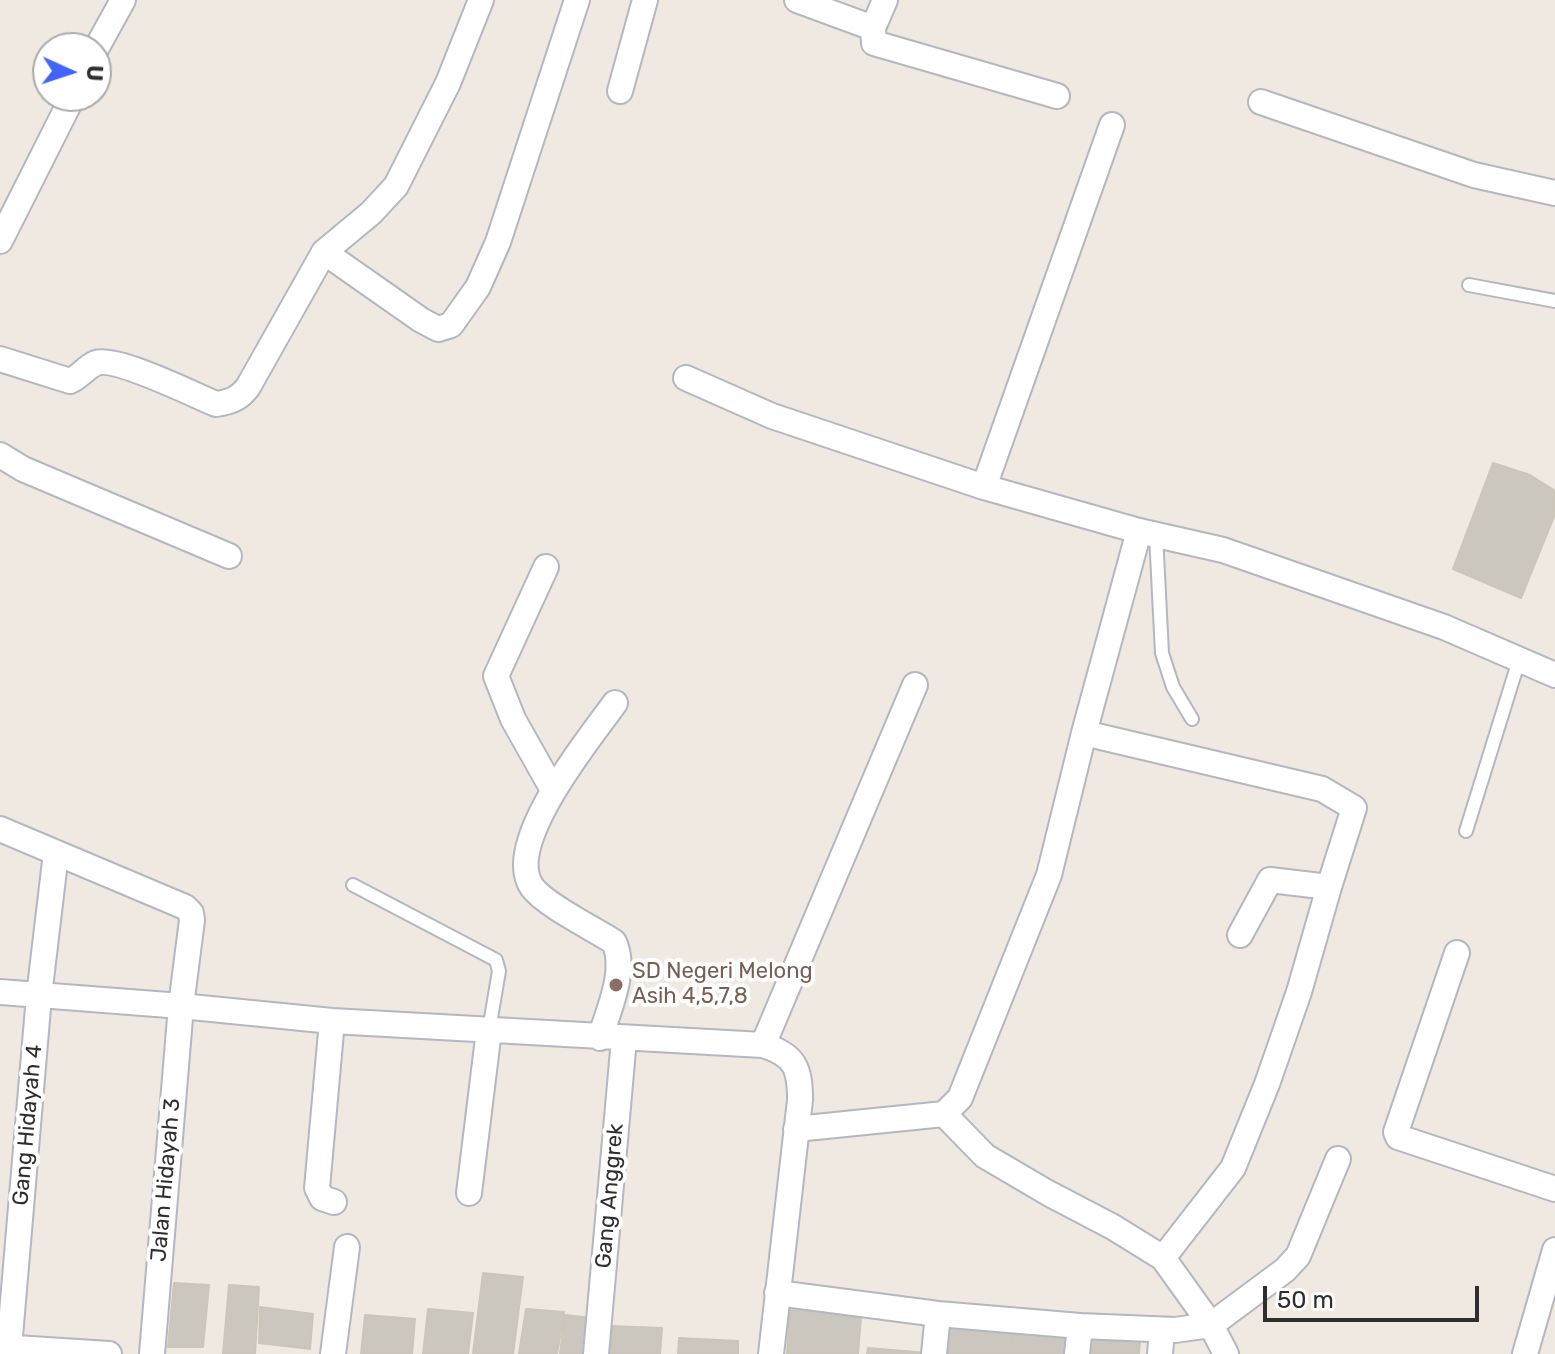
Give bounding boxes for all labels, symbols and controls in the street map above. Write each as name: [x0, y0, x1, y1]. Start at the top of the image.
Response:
north arrow: [32, 32, 112, 112]
text: U: [81, 64, 108, 82]
place label: SD Negeri Melong Asih 4,5,7,8: [632, 959, 813, 1010]
marker: SD Negeri Melong Asih 4,5,7,8: [607, 976, 625, 994]
street label: Gang Hidayah 4: [8, 1044, 48, 1206]
street label: Jalan Hidayah 3: [146, 1097, 186, 1263]
street label: Gang Anggrek: [591, 1123, 629, 1269]
scale bar: [1267, 1270, 1483, 1320]
text: 50 m: [1277, 1286, 1334, 1314]

